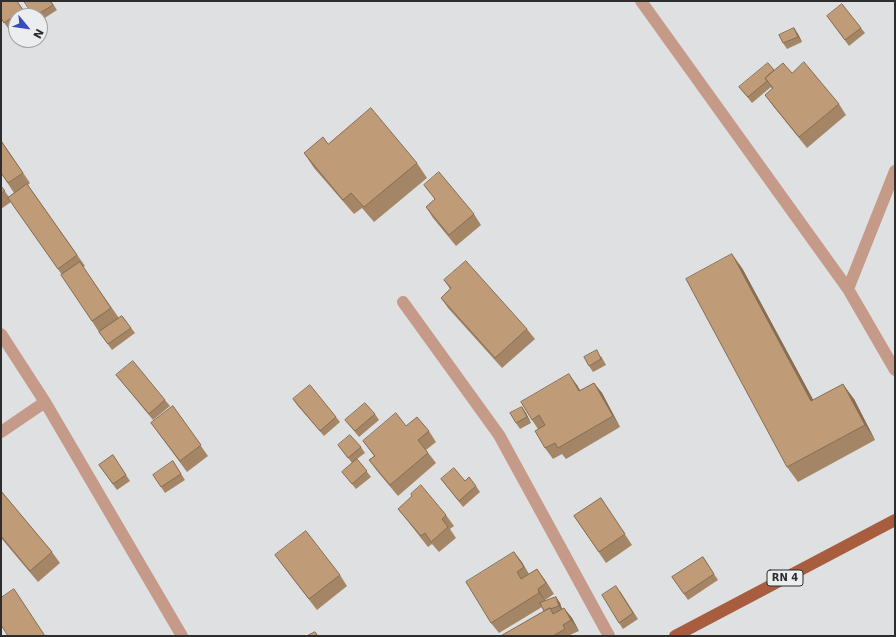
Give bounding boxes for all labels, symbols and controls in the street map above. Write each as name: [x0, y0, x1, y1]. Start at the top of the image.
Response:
north arrow: [8, 8, 48, 48]
text: N: [30, 26, 46, 41]
road number: RN 4: [767, 570, 803, 586]

